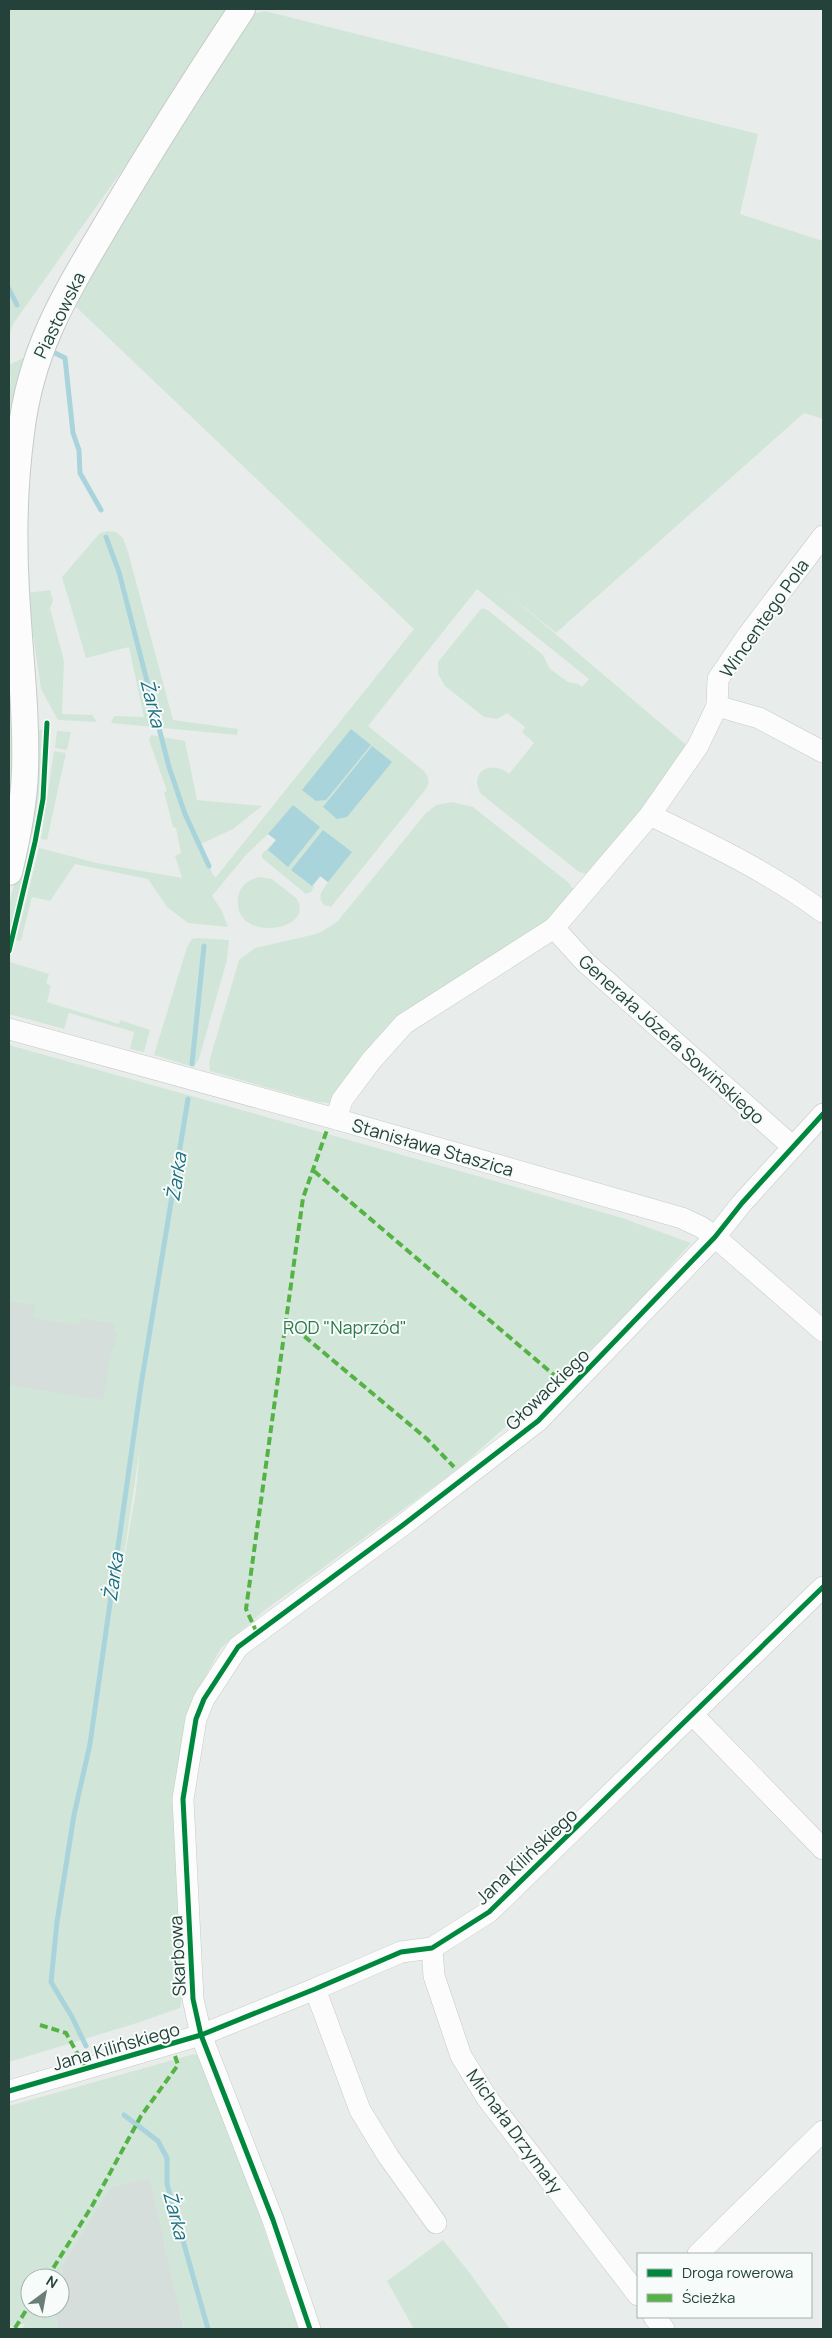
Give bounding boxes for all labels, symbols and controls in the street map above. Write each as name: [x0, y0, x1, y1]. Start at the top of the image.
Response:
street label: Piastowska: [28, 268, 90, 362]
street label: Wincentego Pola: [714, 554, 814, 682]
water label: Żarka: [134, 676, 172, 731]
street label: Generała Józefa Sowińskiego: [574, 949, 770, 1129]
street label: Stanisława Staszica: [349, 1112, 517, 1182]
water label: Żarka: [159, 1149, 193, 1203]
park label: ROD "Naprzód": [283, 1315, 407, 1339]
street label: Głowackiego: [500, 1343, 594, 1435]
water label: Żarka: [97, 1549, 129, 1603]
street label: Jana Kilińskiego: [470, 1803, 582, 1909]
street label: Skarbowa: [163, 1915, 191, 1997]
street label: Jana Kilińskiego: [50, 2016, 182, 2076]
street label: Michała Drzymały: [462, 2064, 569, 2199]
water label: Żarka: [157, 2188, 195, 2243]
legend: [637, 2253, 812, 2318]
text: Droga rowerowa: [682, 2262, 793, 2283]
north arrow: [20, 2268, 70, 2318]
text: N: [43, 2271, 61, 2292]
text: Ścieżka: [682, 2287, 735, 2308]

